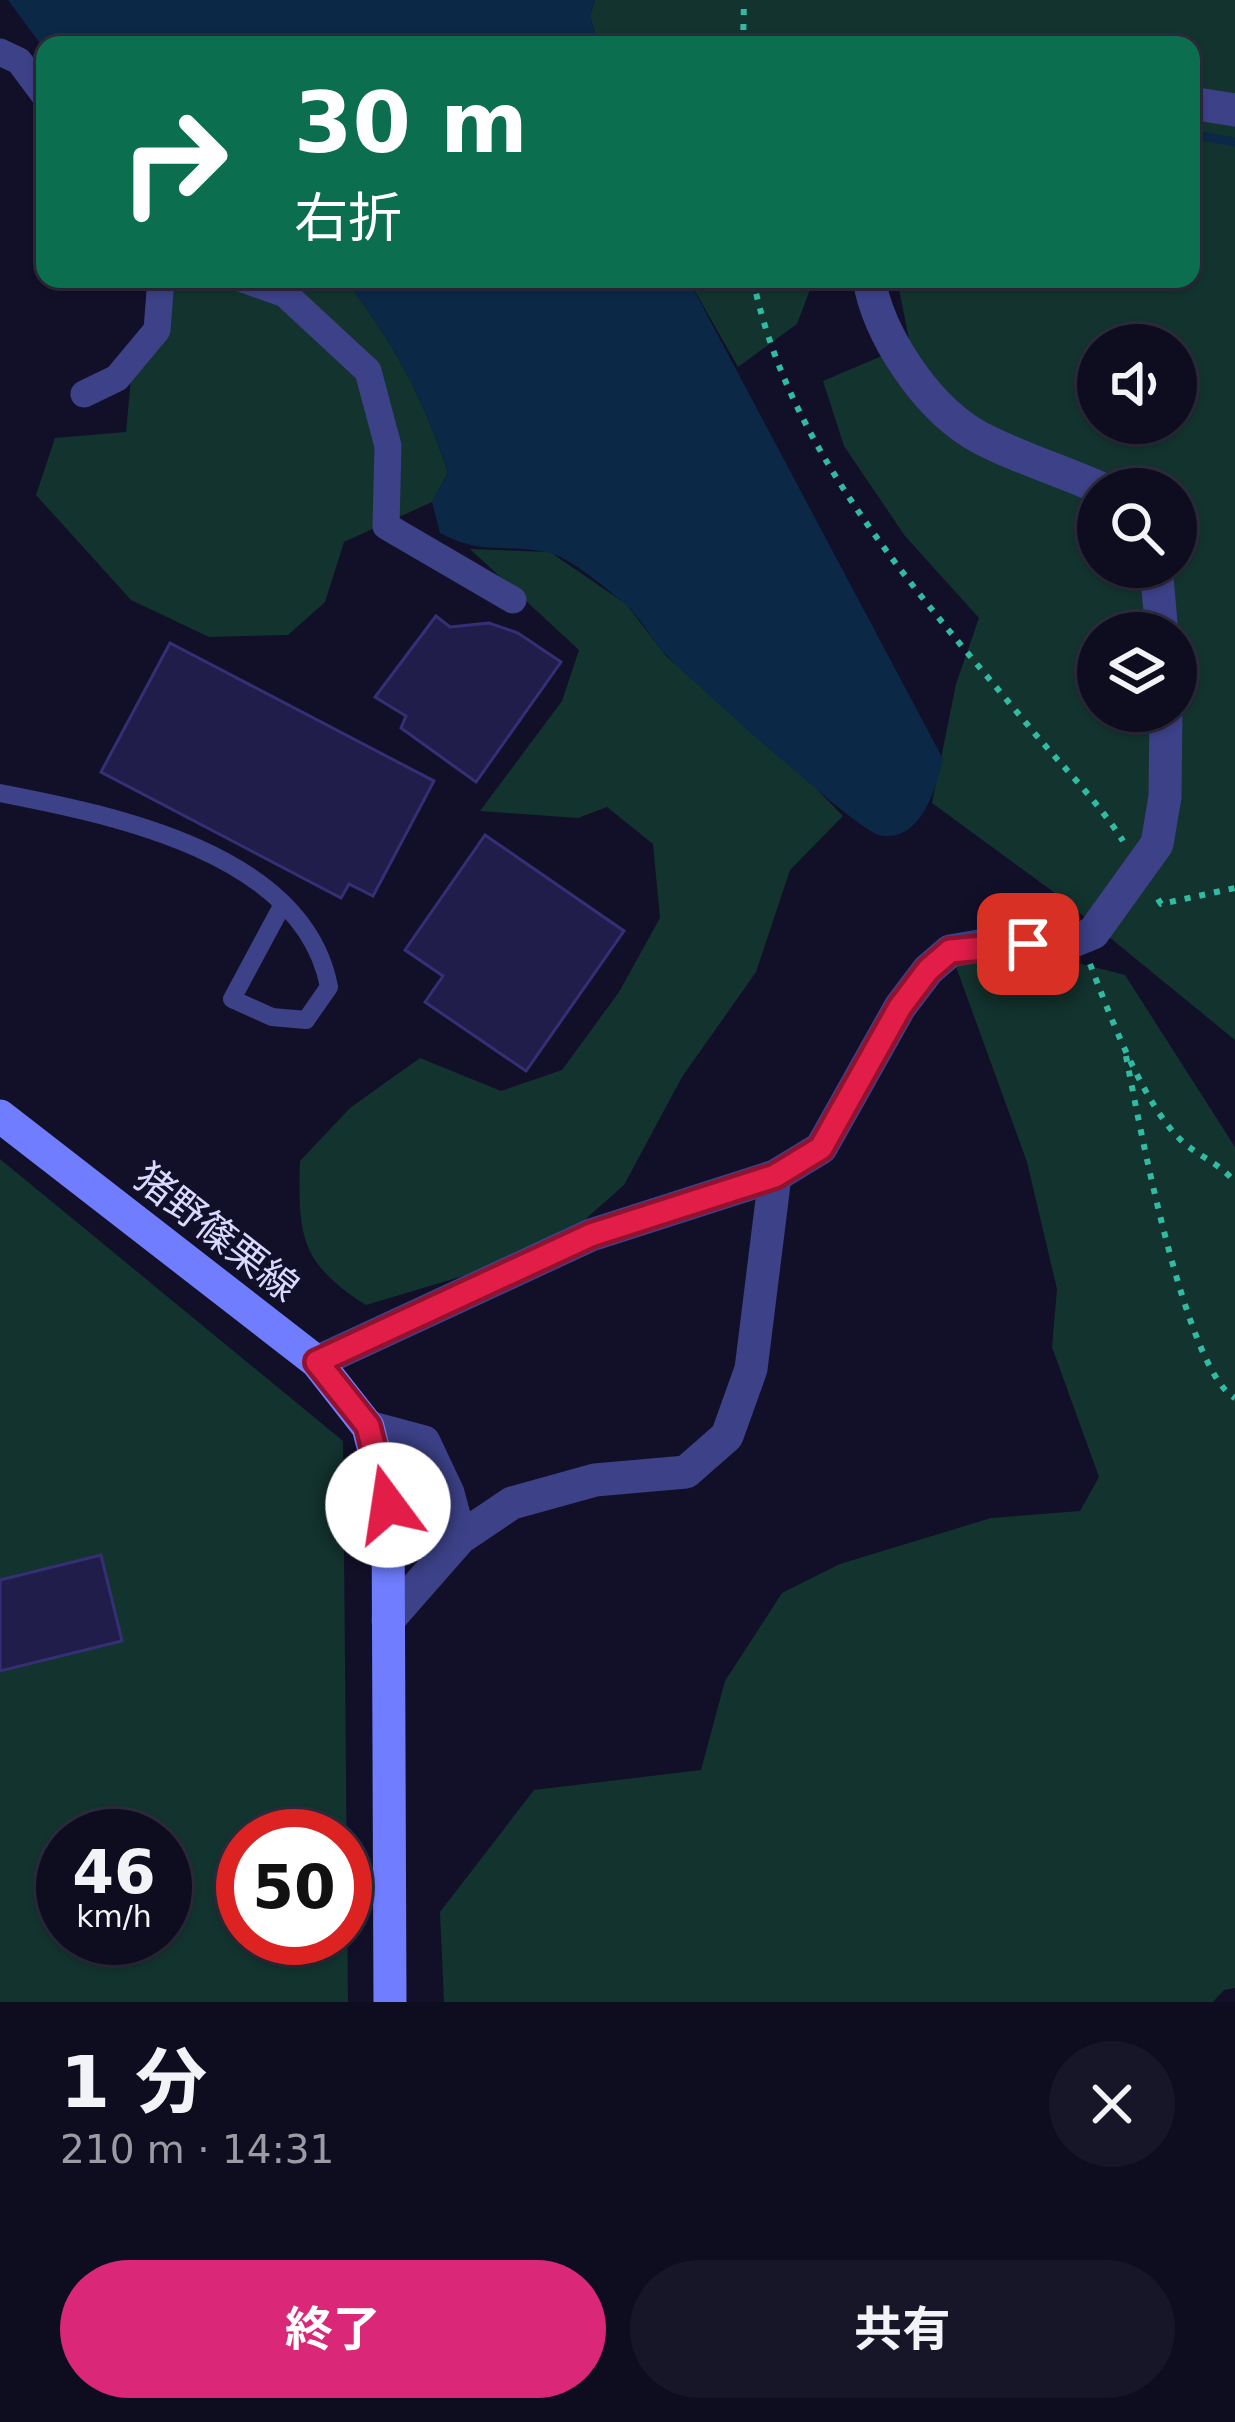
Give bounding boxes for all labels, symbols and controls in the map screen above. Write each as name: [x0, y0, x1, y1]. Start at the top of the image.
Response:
text: 30 m: [294, 74, 528, 172]
icon: right: [96, 84, 252, 240]
text: 右折: [294, 187, 402, 250]
map controls: [1077, 324, 1197, 732]
button: sound: [1077, 324, 1197, 444]
button: search: [1077, 468, 1197, 588]
button: layers: [1077, 612, 1197, 732]
pin: [977, 893, 1079, 995]
icon: arrive: [995, 911, 1061, 977]
street label: 猪野篠栗線: [126, 1155, 307, 1310]
position arrow: [325, 1442, 451, 1568]
speed limit sign: 50: [216, 1809, 372, 1965]
text: 46: [72, 1837, 156, 1907]
text: km/h: [76, 1899, 152, 1934]
text: 1 分: [60, 2040, 207, 2124]
button: close: [1049, 2041, 1175, 2167]
text: 210 m · 14:31: [60, 2127, 334, 2172]
button: 終了: [60, 2260, 606, 2398]
button: 共有: [630, 2260, 1175, 2398]

